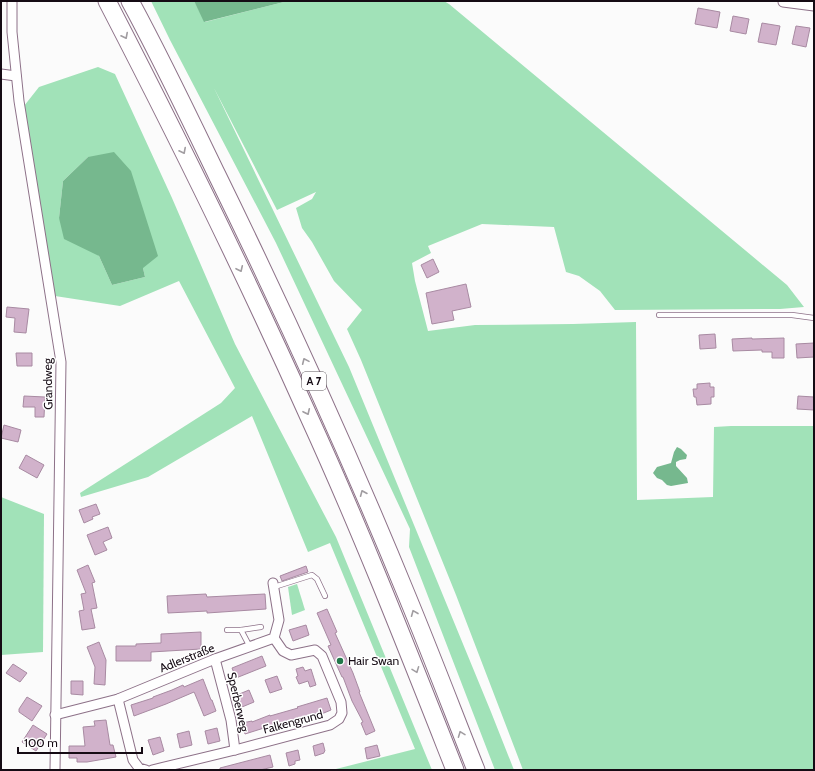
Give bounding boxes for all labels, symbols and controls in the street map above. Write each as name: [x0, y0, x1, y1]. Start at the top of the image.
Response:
one-way arrow: [120, 31, 127, 39]
one-way arrow: [179, 147, 186, 155]
one-way arrow: [235, 264, 243, 272]
street label: Grandweg: [40, 357, 55, 410]
one-way arrow: [302, 358, 310, 366]
road number: A 7: [302, 372, 326, 390]
one-way arrow: [302, 407, 310, 415]
one-way arrow: [360, 489, 368, 496]
one-way arrow: [411, 609, 419, 617]
street label: Adlerstraße: [157, 640, 217, 675]
place label: Hair Swan: [348, 653, 399, 668]
marker: Hair Swan: [335, 656, 345, 666]
one-way arrow: [411, 667, 419, 674]
street label: Sperberweg: [224, 671, 253, 734]
street label: Falkengrund: [261, 706, 325, 737]
scale bar: [18, 729, 142, 755]
one-way arrow: [458, 730, 466, 737]
text: 100 m: [24, 735, 58, 750]

